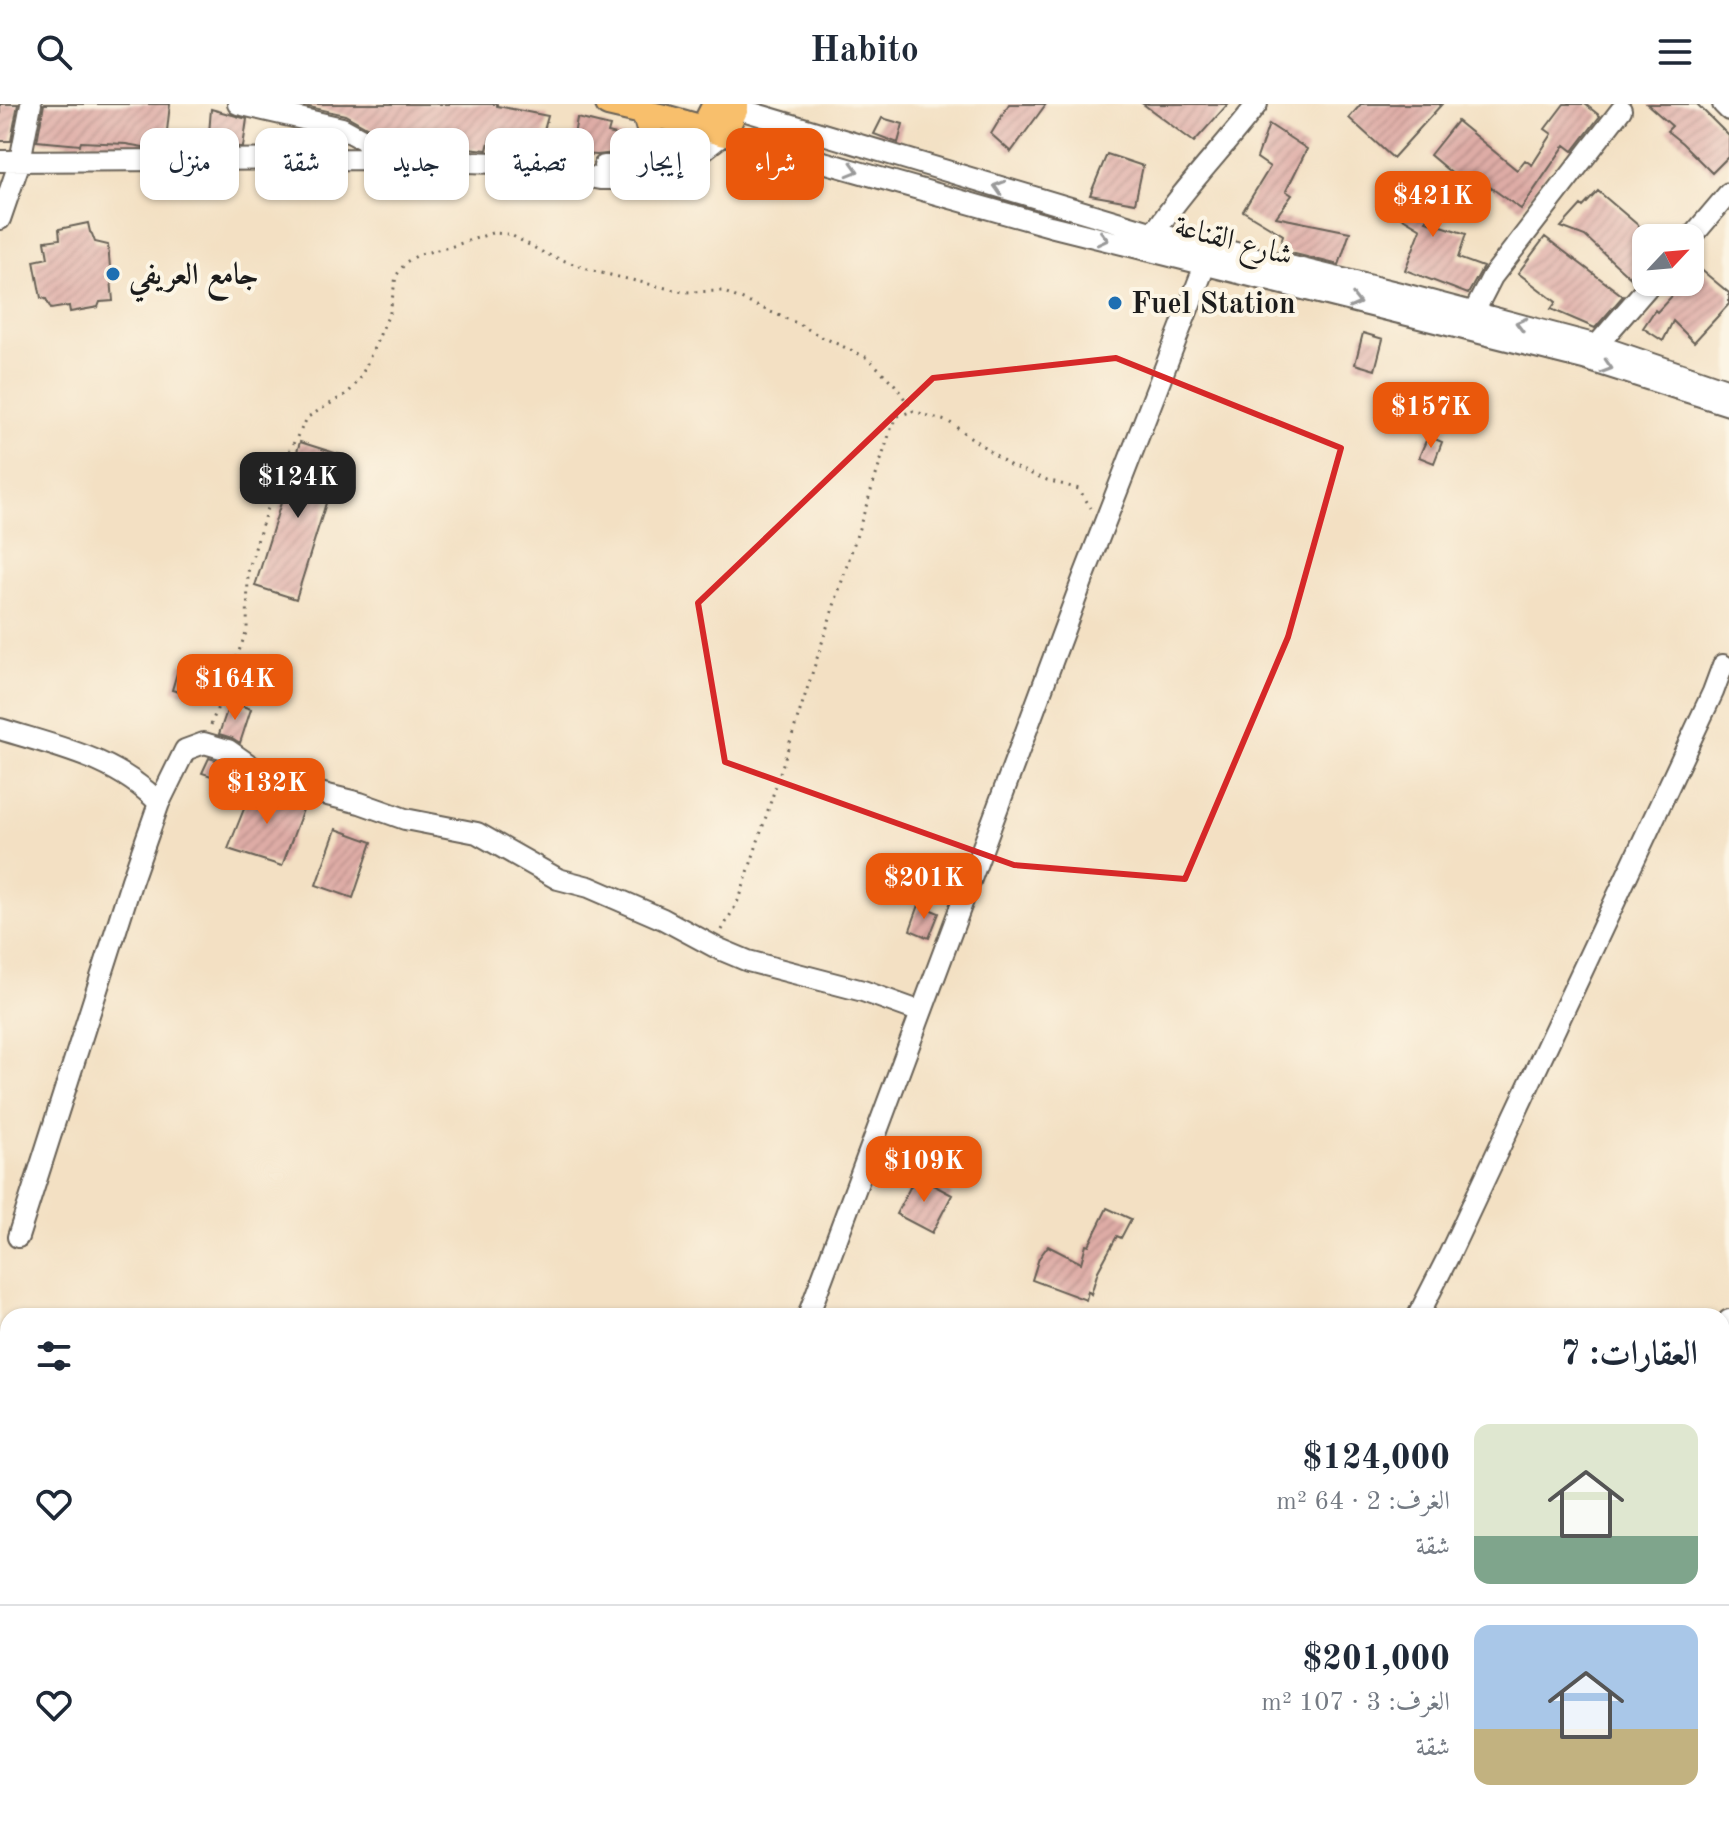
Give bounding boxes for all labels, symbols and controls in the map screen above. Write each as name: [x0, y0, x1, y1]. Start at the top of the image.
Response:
icon: search: [32, 30, 76, 74]
icon: menu: [1653, 30, 1697, 74]
text: Habito: [810, 34, 919, 70]
chip: منزل: [140, 128, 239, 200]
chip: شقة: [255, 128, 348, 200]
chip: جديد: [364, 128, 469, 200]
chip: تصفية: [485, 128, 594, 200]
chip: إيجار: [610, 128, 710, 200]
chip: شراء: [726, 128, 824, 200]
one-way arrow: [845, 161, 859, 178]
pin: $421K: [1377, 171, 1489, 239]
one-way arrow: [993, 180, 1007, 196]
text: $421K: [1393, 184, 1473, 210]
street label: شارع القناعة: [1169, 212, 1296, 280]
north arrow: [1632, 224, 1704, 296]
map controls: [1632, 224, 1704, 296]
one-way arrow: [1096, 229, 1110, 246]
place label: جامع العريفي: [128, 260, 258, 303]
marker: جامع العريفي: [104, 265, 122, 283]
place label: Fuel Station: [1131, 290, 1296, 320]
one-way arrow: [1348, 293, 1362, 310]
marker: Fuel Station: [1106, 294, 1124, 312]
one-way arrow: [1515, 317, 1529, 334]
one-way arrow: [1600, 357, 1614, 373]
pin: $157K: [1375, 382, 1487, 450]
text: $157K: [1391, 395, 1471, 421]
pin: $124K: [242, 452, 354, 520]
text: $124K: [258, 465, 338, 491]
pin: $164K: [179, 654, 291, 722]
text: $164K: [195, 667, 275, 693]
pin: $132K: [211, 758, 323, 826]
text: $132K: [227, 771, 307, 797]
pin: $201K: [868, 853, 980, 921]
text: $201K: [884, 866, 964, 892]
pin: $109K: [868, 1136, 980, 1204]
text: $109K: [884, 1149, 964, 1175]
icon: filters: [32, 1334, 76, 1378]
text: العقارات: 7: [1560, 1338, 1698, 1372]
text: $124,000: [1302, 1442, 1450, 1476]
icon: home: [1538, 1456, 1634, 1552]
icon: heart: [32, 1482, 76, 1526]
text: الغرف: 2 · 64 m²: [1276, 1489, 1450, 1515]
text: شقة: [1416, 1534, 1450, 1560]
text: $201,000: [1302, 1643, 1450, 1677]
icon: home: [1538, 1657, 1634, 1753]
icon: heart: [32, 1683, 76, 1727]
text: الغرف: 3 · 107 m²: [1261, 1690, 1450, 1716]
text: شقة: [1416, 1735, 1450, 1761]

